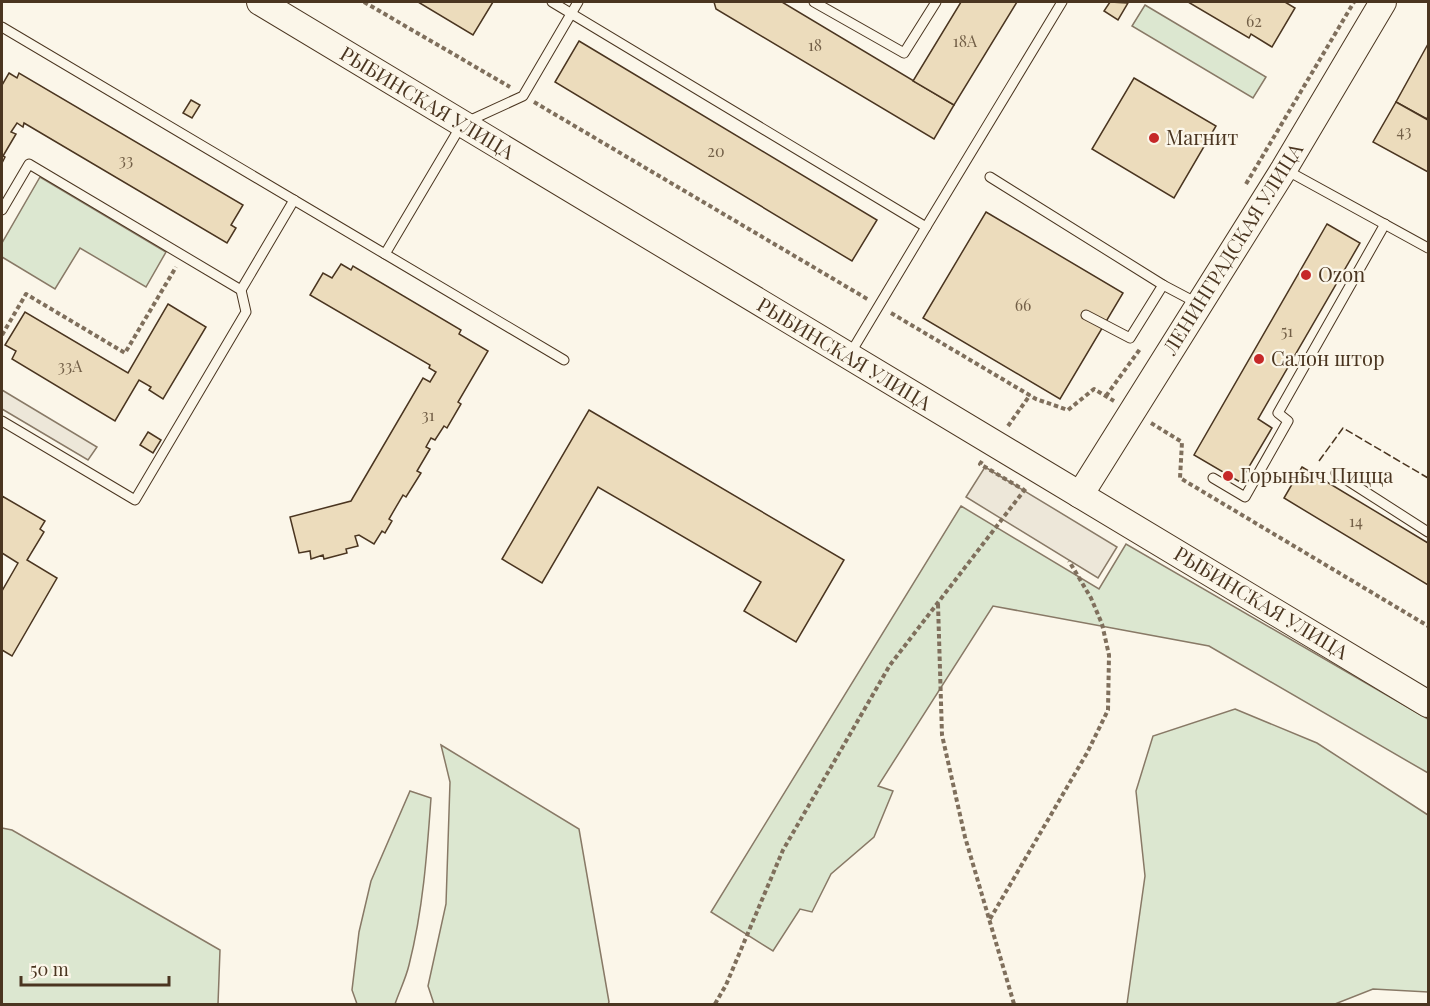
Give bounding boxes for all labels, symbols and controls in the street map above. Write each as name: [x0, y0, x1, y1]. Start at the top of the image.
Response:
house number: 62: [1246, 10, 1262, 31]
house number: 18А: [953, 30, 978, 51]
house number: 18: [808, 34, 822, 55]
street label: РЫБИНСКАЯ УЛИЦА: [336, 39, 520, 165]
house number: 43: [1397, 120, 1411, 141]
place label: Магнит: [1166, 123, 1238, 150]
marker: Магнит: [1147, 131, 1161, 145]
street label: ЛЕНИНГРАДСКАЯ УЛИЦА: [1155, 137, 1308, 360]
house number: 20: [707, 140, 725, 161]
house number: 33: [119, 149, 133, 170]
place label: Ozon: [1318, 260, 1365, 287]
marker: Ozon: [1299, 268, 1313, 282]
street label: РЫБИНСКАЯ УЛИЦА: [753, 290, 937, 416]
house number: 66: [1015, 294, 1031, 315]
house number: 51: [1281, 320, 1293, 341]
place label: Салон штор: [1271, 344, 1385, 371]
marker: Салон штор: [1252, 352, 1266, 366]
house number: 33А: [58, 355, 83, 376]
house number: 31: [421, 404, 435, 425]
place label: Горыныч Пицца: [1240, 461, 1393, 488]
marker: Горыныч Пицца: [1221, 469, 1235, 483]
house number: 14: [1349, 510, 1363, 531]
street label: РЫБИНСКАЯ УЛИЦА: [1170, 539, 1354, 665]
scale bar: [21, 949, 170, 987]
text: 50 m: [30, 957, 69, 981]

